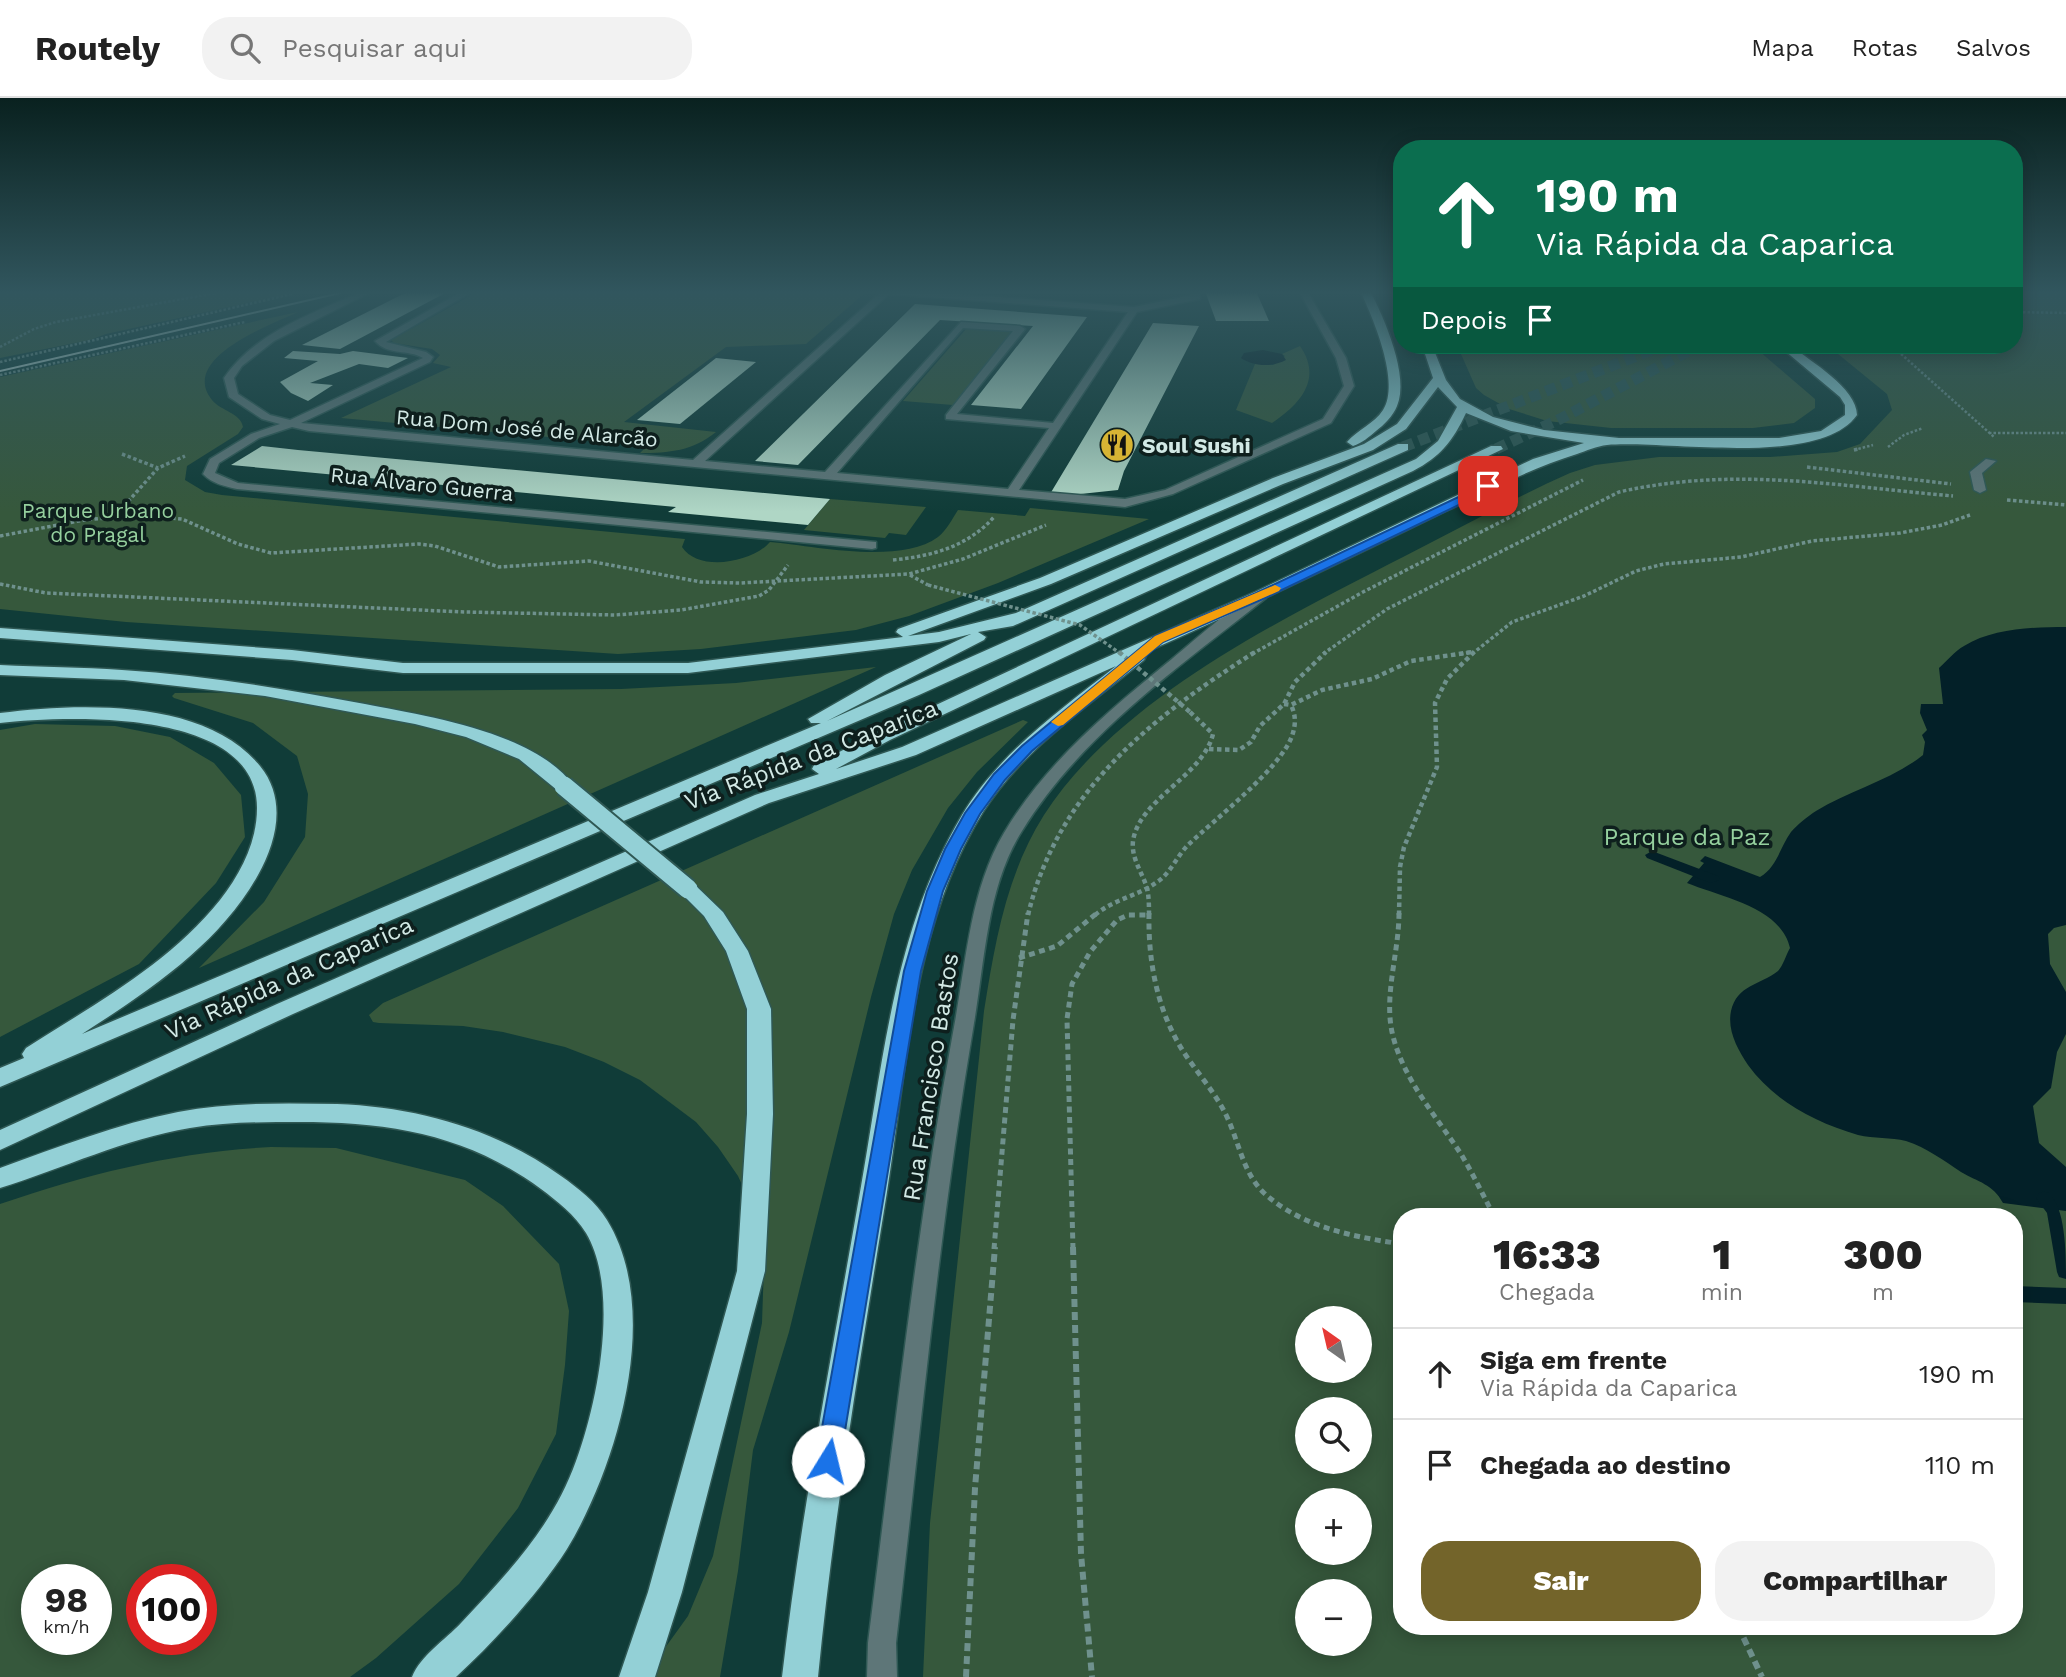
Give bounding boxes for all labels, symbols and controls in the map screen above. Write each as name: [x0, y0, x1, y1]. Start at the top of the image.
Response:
search box: [202, 17, 692, 80]
text: Routely: [35, 29, 160, 68]
icon: search: [226, 29, 264, 67]
text: Pesquisar aqui: [282, 33, 467, 63]
text: Mapa: [1751, 34, 1814, 62]
text: Rotas: [1852, 34, 1918, 62]
text: Salvos: [1956, 34, 2031, 62]
text: 190 m: [1536, 166, 1679, 224]
icon: ahead: [1421, 168, 1512, 259]
text: Via Rápida da Caparica: [1536, 225, 1894, 263]
icon: arrive: [1521, 301, 1559, 339]
text: Depois: [1421, 305, 1507, 335]
street label: Rua Dom José de Alarcão: [395, 404, 659, 452]
restaurant icon: Soul Sushi: [1098, 426, 1136, 464]
place label: Soul Sushi: [1142, 433, 1251, 458]
pin: [1458, 456, 1518, 516]
street label: Rua Álvaro Guerra: [329, 462, 515, 506]
icon: arrive: [1469, 467, 1507, 505]
park label: Parque Urbano do Pragal: [22, 498, 174, 547]
street label: Via Rápida da Caparica: [681, 694, 941, 816]
park label: Parque da Paz: [1604, 823, 1770, 851]
street label: Via Rápida da Caparica: [161, 911, 417, 1045]
street label: Rua Francisco Bastos: [898, 951, 964, 1203]
text: 16:33: [1493, 1230, 1601, 1279]
text: 1: [1713, 1230, 1731, 1279]
text: 300: [1843, 1230, 1923, 1279]
text: Chegada: [1499, 1279, 1595, 1306]
text: min: [1701, 1279, 1743, 1306]
text: m: [1872, 1279, 1894, 1306]
north arrow: [1295, 1306, 1372, 1382]
map controls: [1295, 1306, 1372, 1656]
text: Siga em frente: [1480, 1345, 1667, 1375]
icon: ahead: [1421, 1355, 1459, 1393]
text: 190 m: [1919, 1359, 1995, 1389]
text: Via Rápida da Caparica: [1480, 1375, 1737, 1402]
button: search: [1295, 1397, 1372, 1474]
position arrow: [791, 1424, 865, 1498]
icon: arrive: [1421, 1446, 1459, 1484]
text: Chegada ao destino: [1480, 1450, 1731, 1480]
text: 110 m: [1925, 1450, 1995, 1480]
button: +: [1295, 1488, 1372, 1565]
button: Sair: [1421, 1541, 1701, 1621]
button: Compartilhar: [1715, 1541, 1995, 1621]
speed limit sign: 100: [126, 1564, 217, 1655]
text: 98: [45, 1579, 88, 1621]
button: −: [1295, 1579, 1372, 1656]
text: km/h: [43, 1616, 90, 1637]

